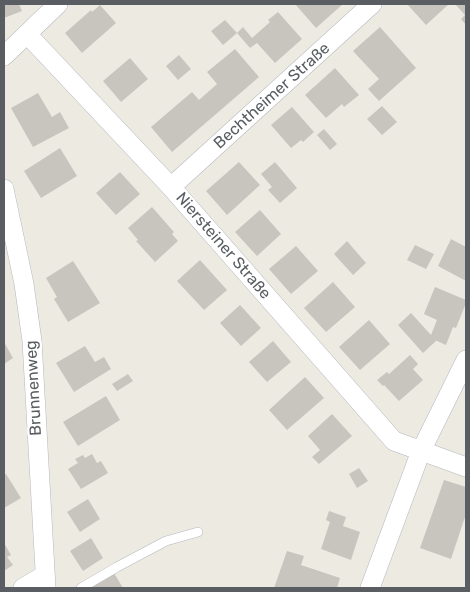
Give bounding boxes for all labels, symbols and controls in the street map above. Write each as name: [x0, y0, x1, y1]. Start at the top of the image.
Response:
street label: Bechtheimer Straße: [210, 39, 334, 153]
street label: Niersteiner Straße: [171, 189, 275, 303]
street label: Brunnenweg: [22, 340, 46, 436]

